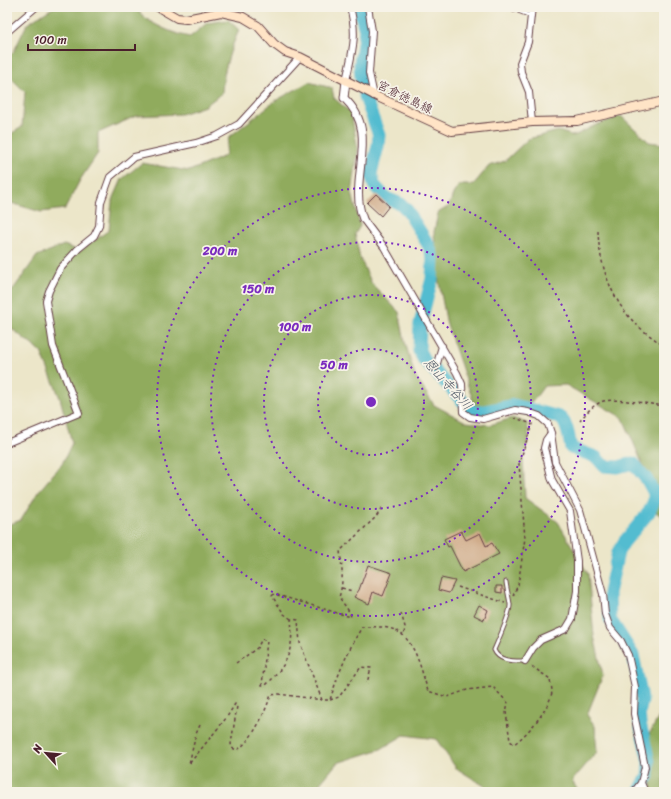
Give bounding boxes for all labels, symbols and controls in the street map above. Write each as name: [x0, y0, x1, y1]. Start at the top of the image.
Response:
scale bar: [28, 26, 135, 52]
text: 100 m: [34, 29, 67, 51]
street label: 宮倉徳島線: [373, 74, 437, 120]
text: 200 m: [202, 240, 238, 262]
text: 150 m: [242, 278, 275, 300]
text: 100 m: [279, 316, 312, 338]
water label: 恩山寺谷川: [418, 352, 478, 416]
text: 50 m: [320, 354, 348, 376]
centre of rings: [364, 395, 378, 409]
north arrow: [26, 733, 66, 773]
text: N: [27, 741, 48, 757]

